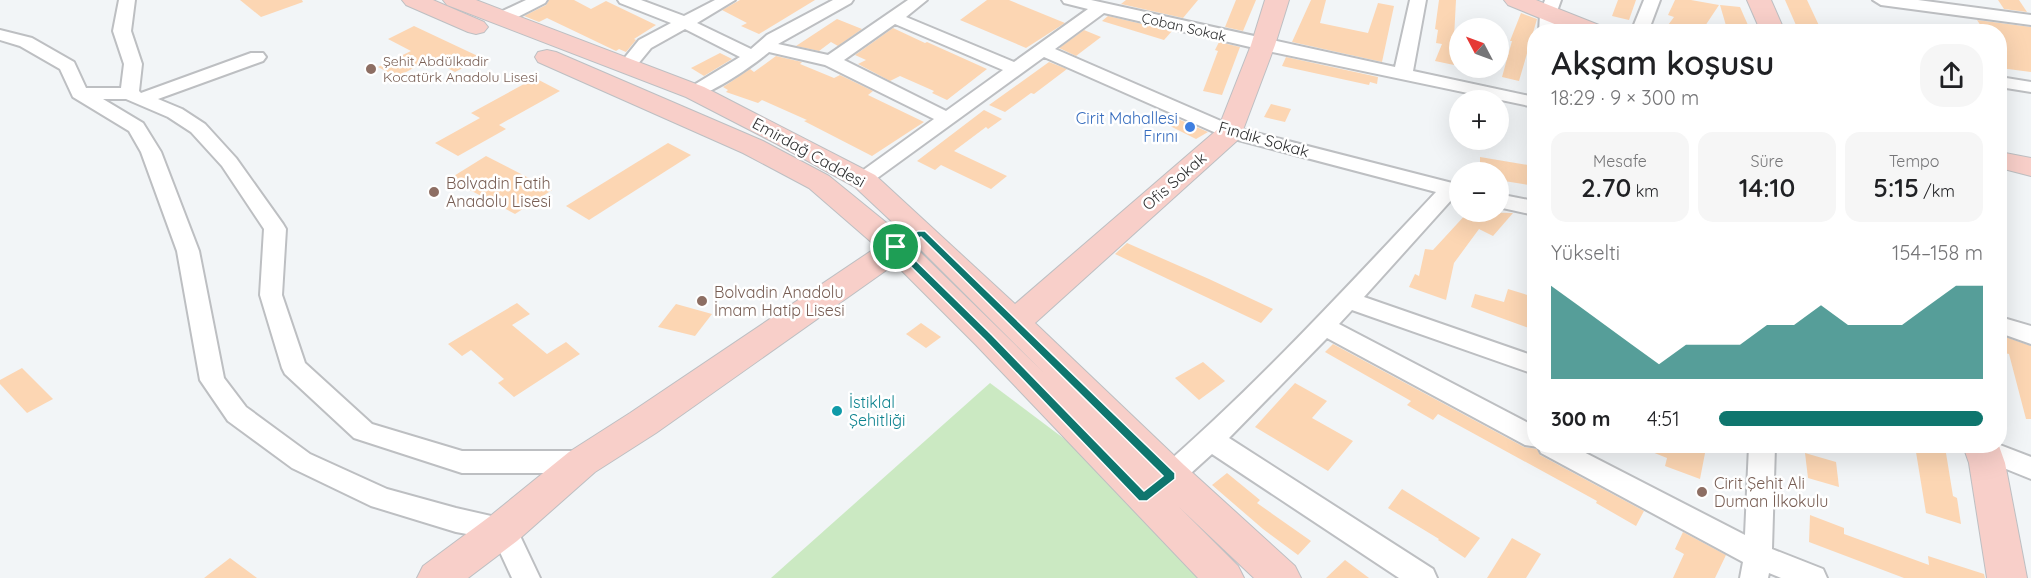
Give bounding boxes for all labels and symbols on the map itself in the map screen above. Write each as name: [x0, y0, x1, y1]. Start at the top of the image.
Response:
street label: Çoban Sokak: [1140, 9, 1228, 45]
north arrow: [1449, 18, 1509, 78]
place label: Şehit Abdülkadir Kocatürk Anadolu Lisesi: [383, 52, 538, 86]
marker: Şehit Abdülkadir Kocatürk Anadolu Lisesi: [364, 62, 378, 76]
place label: Cirit Mahallesi Fırını: [1076, 108, 1178, 146]
street label: Emirdağ Caddesi: [749, 113, 869, 191]
street label: Fındık Sokak: [1216, 117, 1312, 161]
marker: Cirit Mahallesi Fırını: [1183, 120, 1197, 134]
street label: Ofis Sokak: [1138, 148, 1210, 214]
place label: Bolvadin Fatih Anadolu Lisesi: [446, 173, 551, 211]
marker: Bolvadin Fatih Anadolu Lisesi: [427, 185, 441, 199]
pin: [870, 221, 921, 272]
place label: Bolvadin Anadolu İmam Hatip Lisesi: [714, 282, 845, 320]
marker: Bolvadin Anadolu İmam Hatip Lisesi: [695, 294, 709, 308]
place label: İstiklal Şehitliği: [849, 392, 905, 430]
marker: İstiklal Şehitliği: [830, 404, 844, 418]
place label: Cirit Şehit Ali Duman İlkokulu: [1714, 473, 1828, 511]
marker: Cirit Şehit Ali Duman İlkokulu: [1695, 485, 1709, 499]

